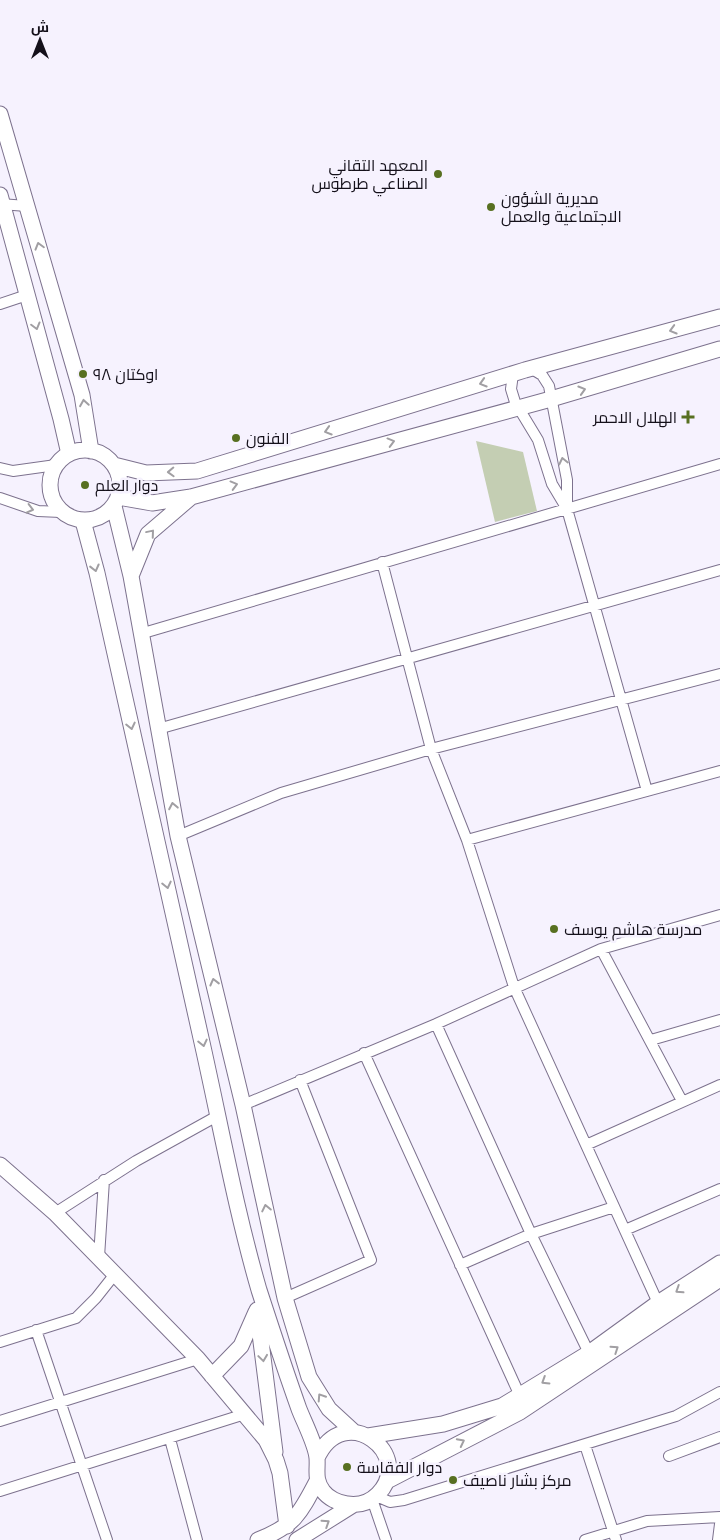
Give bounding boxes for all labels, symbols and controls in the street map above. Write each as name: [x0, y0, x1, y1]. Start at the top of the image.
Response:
north arrow: [15, 15, 65, 65]
text: ش: [31, 18, 49, 36]
place label: المعهد التقاني الصناعي طرطوس: [311, 155, 428, 197]
marker: المعهد التقاني الصناعي طرطوس: [432, 168, 444, 180]
place label: مديرية الشؤون الاجتماعية والعمل: [501, 188, 622, 227]
marker: مديرية الشؤون الاجتماعية والعمل: [485, 201, 497, 213]
one-way arrow: [34, 243, 44, 251]
one-way arrow: [30, 322, 41, 331]
one-way arrow: [669, 324, 678, 334]
place label: اوكتان ٩٨: [93, 364, 158, 385]
marker: اوكتان ٩٨: [77, 368, 89, 380]
one-way arrow: [479, 378, 488, 388]
one-way arrow: [577, 386, 585, 396]
one-way arrow: [79, 398, 89, 407]
place label: الهلال الاحمر: [592, 407, 677, 428]
marker: الهلال الاحمر: [681, 410, 695, 424]
one-way arrow: [324, 425, 332, 435]
place label: الفنون: [246, 428, 290, 449]
marker: الفنون: [230, 432, 242, 444]
one-way arrow: [387, 438, 395, 448]
one-way arrow: [558, 456, 569, 465]
one-way arrow: [167, 467, 175, 478]
place label: دوار العلم: [95, 475, 158, 497]
marker: دوار العلم: [79, 479, 91, 491]
one-way arrow: [230, 480, 239, 491]
one-way arrow: [25, 503, 34, 514]
one-way arrow: [146, 529, 155, 538]
one-way arrow: [89, 563, 100, 572]
one-way arrow: [125, 722, 136, 731]
one-way arrow: [168, 802, 179, 811]
one-way arrow: [161, 880, 172, 889]
place label: مدرسة هاشم يوسف: [564, 919, 702, 941]
marker: مدرسة هاشم يوسف: [548, 923, 560, 935]
one-way arrow: [209, 977, 220, 986]
one-way arrow: [197, 1039, 207, 1048]
one-way arrow: [261, 1204, 271, 1213]
one-way arrow: [675, 1283, 684, 1293]
one-way arrow: [609, 1346, 618, 1355]
one-way arrow: [257, 1355, 268, 1363]
one-way arrow: [541, 1374, 550, 1384]
one-way arrow: [318, 1393, 327, 1403]
one-way arrow: [456, 1438, 465, 1448]
place label: دوار الفقاسة: [357, 1457, 442, 1477]
marker: دوار الفقاسة: [341, 1461, 353, 1473]
place label: مركز بشار ناصيف: [463, 1470, 572, 1490]
marker: مركز بشار ناصيف: [447, 1474, 459, 1486]
one-way arrow: [320, 1520, 329, 1529]

